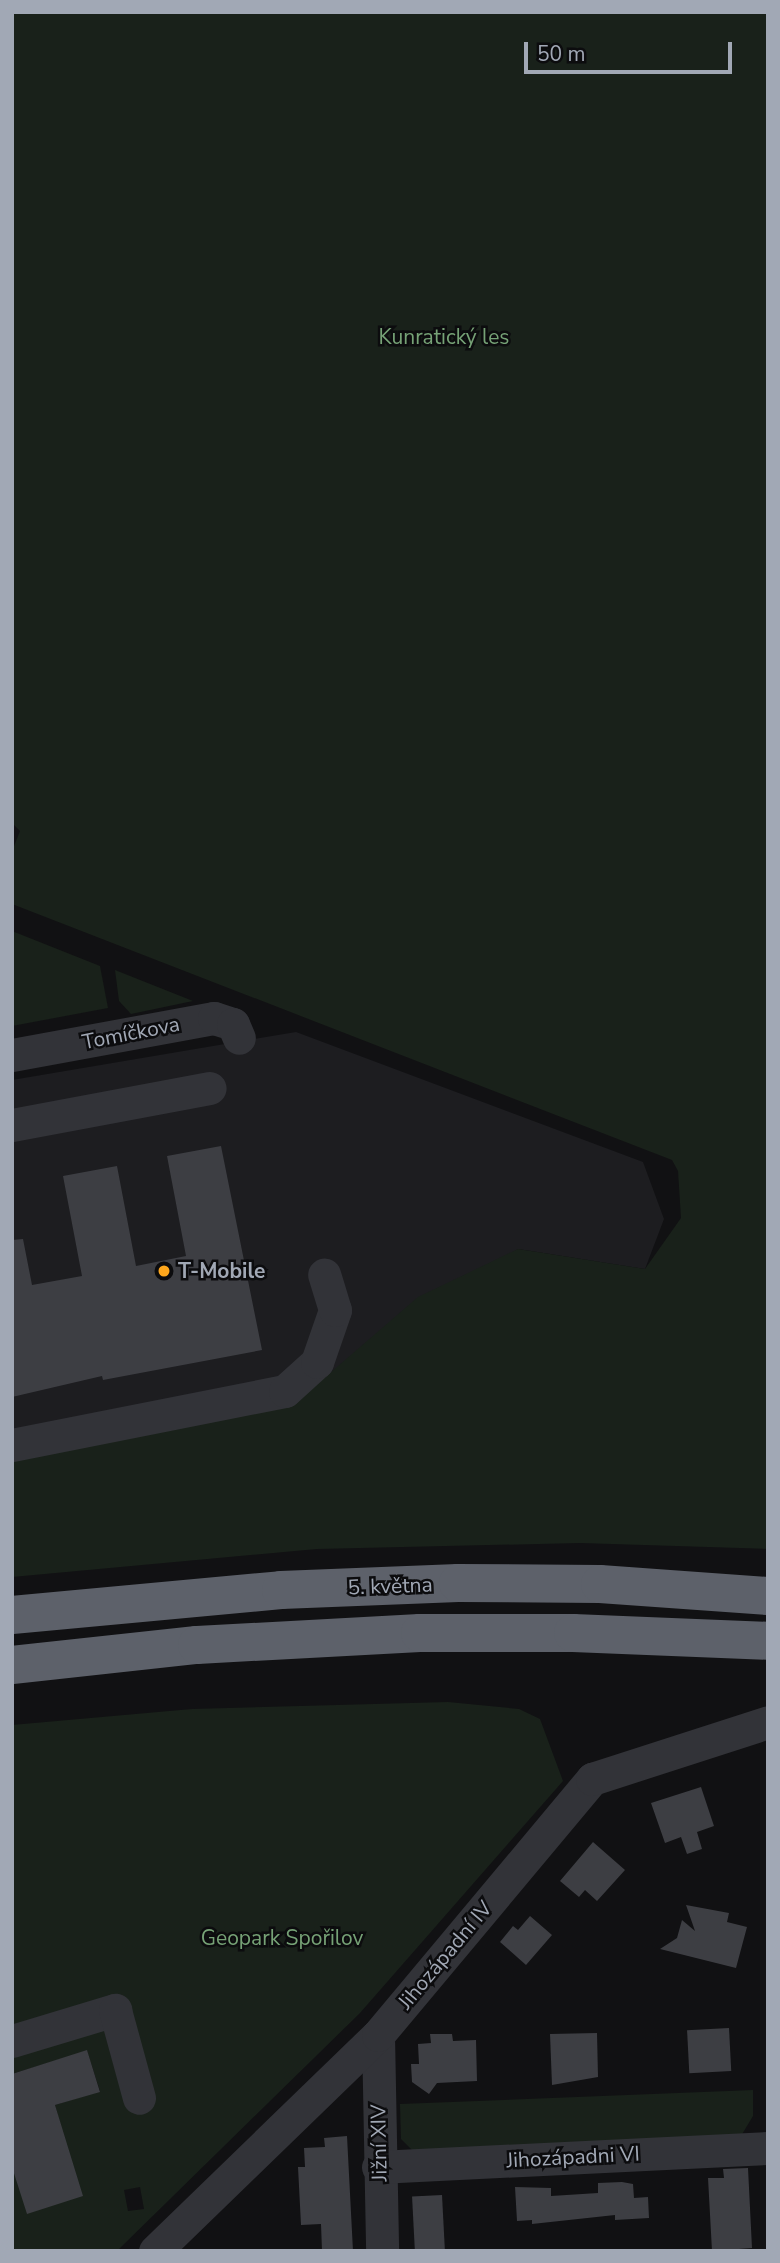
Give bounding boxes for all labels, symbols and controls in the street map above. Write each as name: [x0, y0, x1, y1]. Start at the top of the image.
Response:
scale bar: [528, 28, 736, 72]
text: 50 m: [537, 40, 586, 68]
park label: Kunratický les: [379, 324, 509, 350]
street label: Tomíčkova: [80, 1011, 182, 1055]
place label: T-Mobile: [178, 1258, 265, 1284]
marker: T-Mobile: [156, 1263, 172, 1279]
street label: 5. května: [347, 1572, 433, 1600]
street label: Jihozápadní IV: [392, 1896, 498, 2014]
park label: Geopark Spořilov: [201, 1925, 363, 1951]
street label: Jižní XIV: [366, 2104, 392, 2182]
street label: Jihozápadni VI: [506, 2141, 640, 2173]

